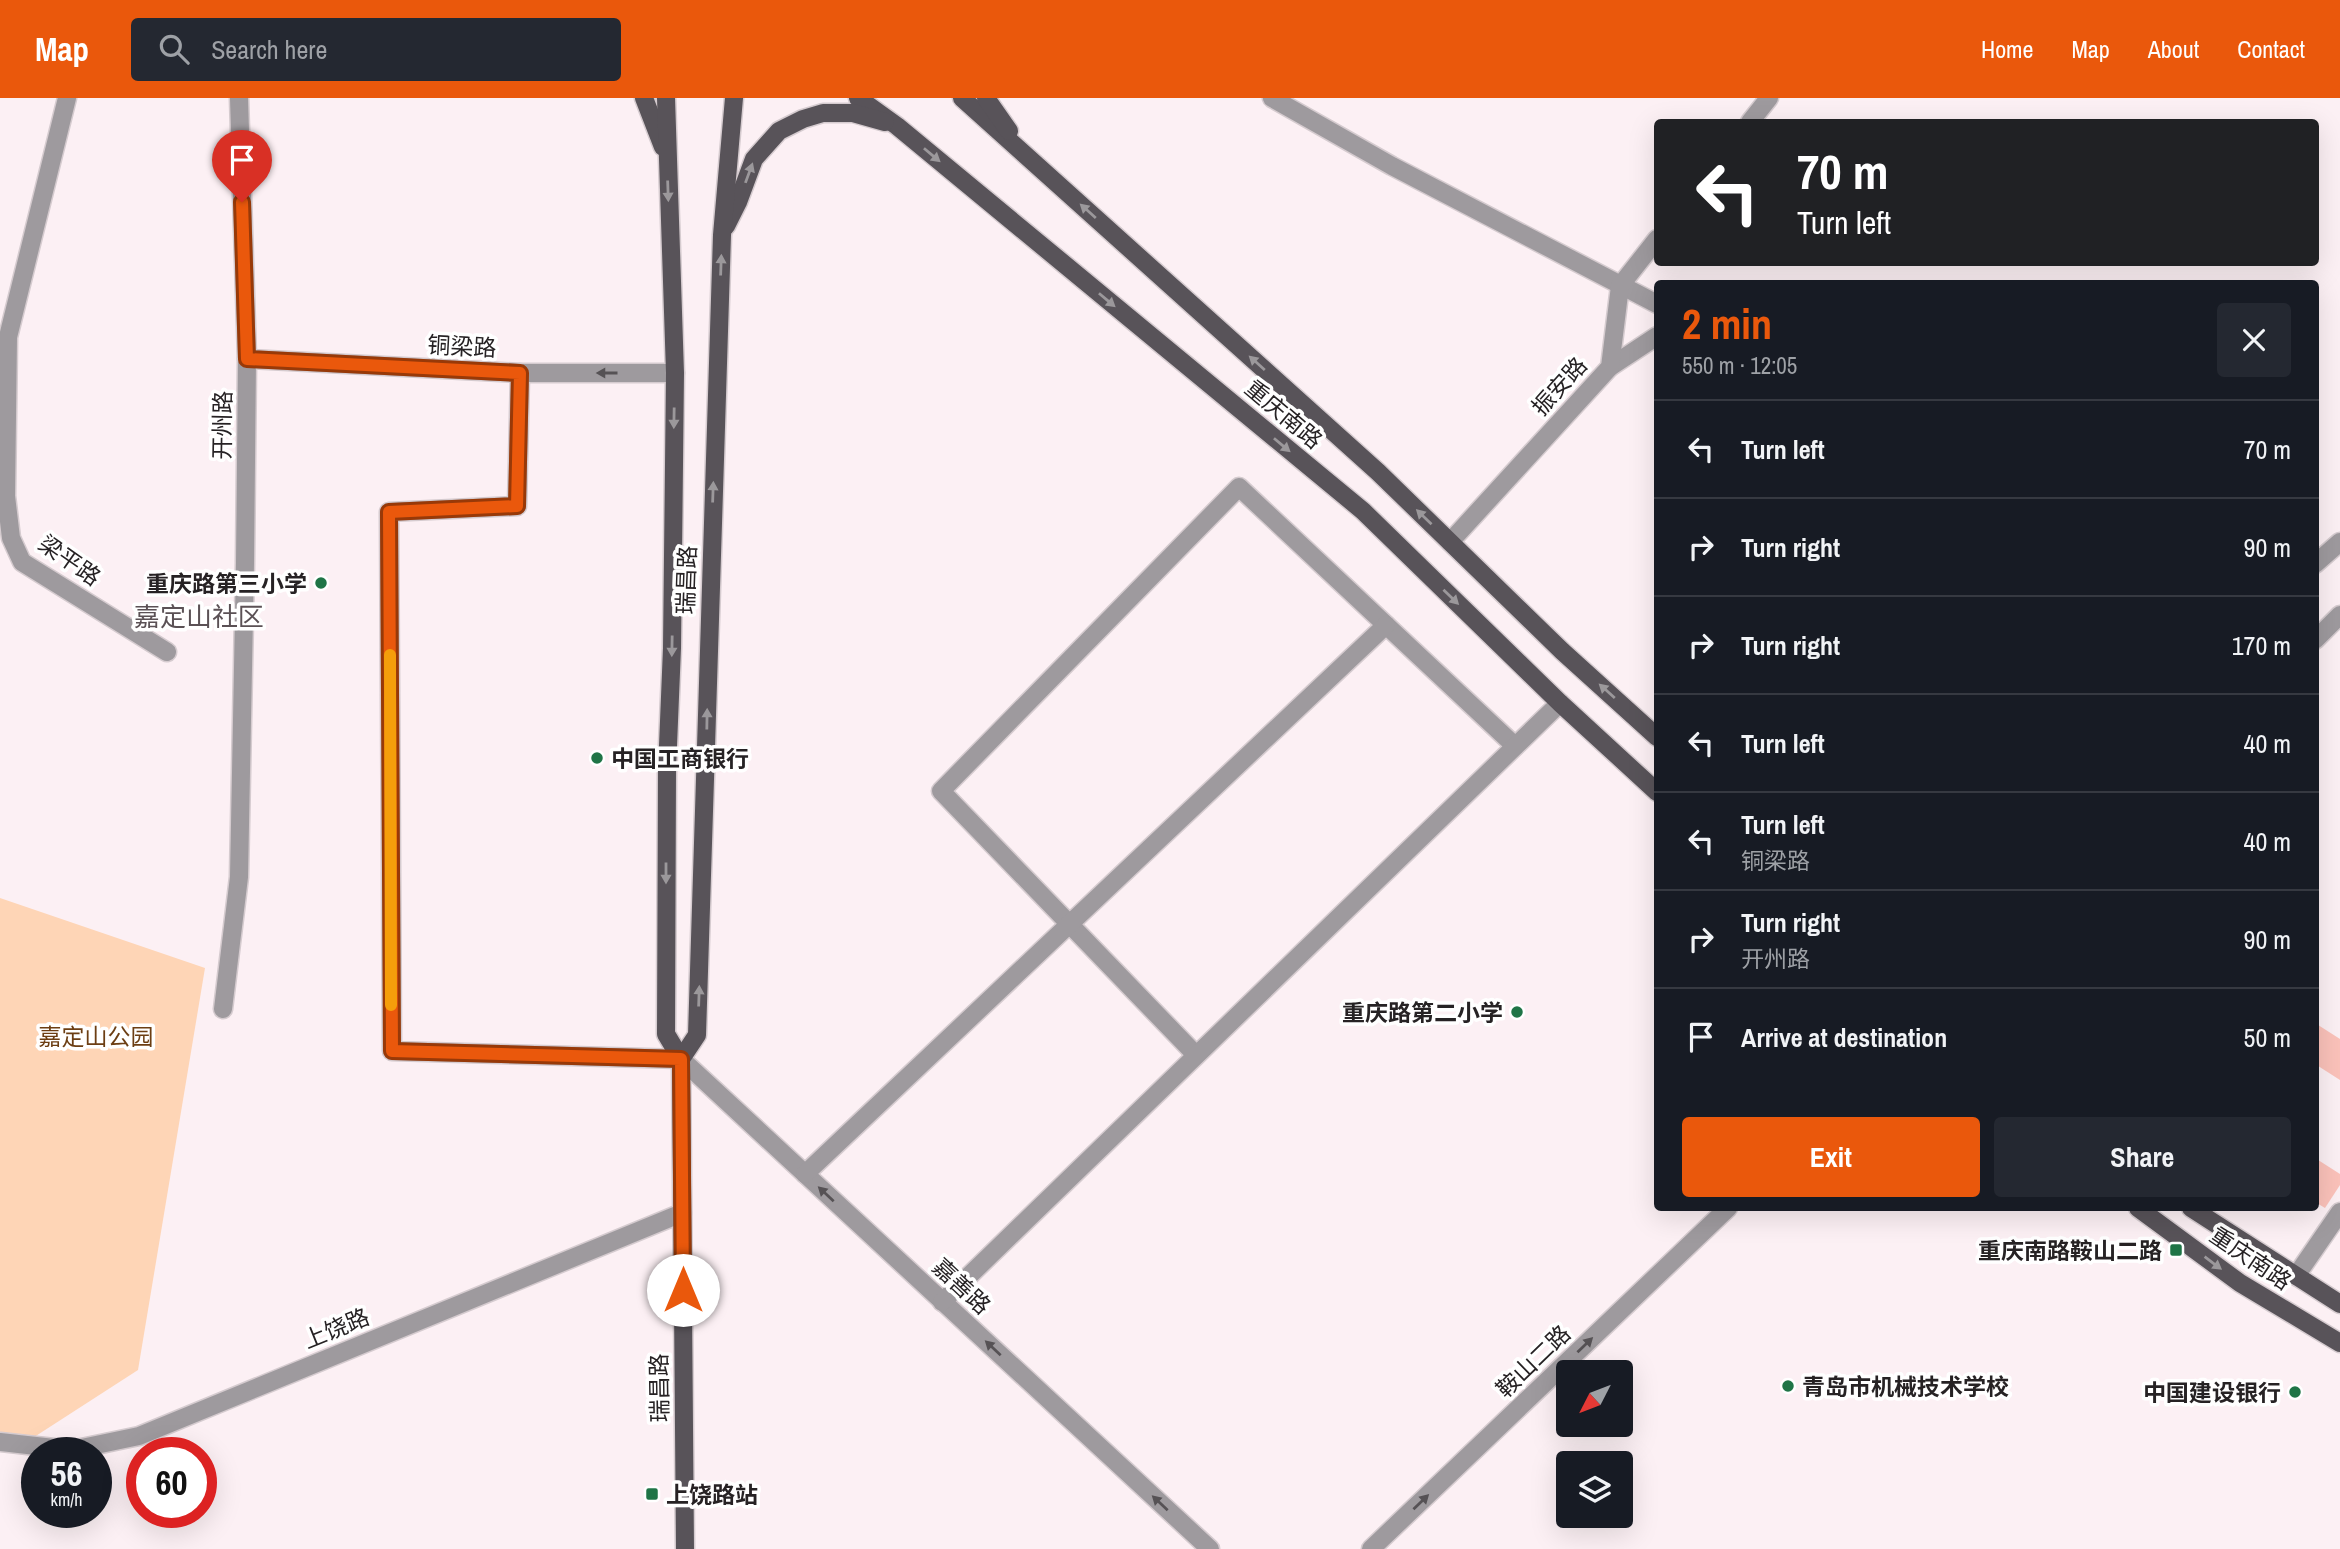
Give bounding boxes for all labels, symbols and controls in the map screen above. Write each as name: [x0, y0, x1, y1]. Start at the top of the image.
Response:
search box: [131, 18, 621, 81]
text: Map: [35, 27, 89, 71]
icon: search: [155, 30, 193, 68]
text: Search here: [211, 32, 327, 67]
text: Home: [1981, 33, 2033, 65]
text: Map: [2071, 33, 2110, 65]
text: About: [2148, 33, 2199, 65]
text: Contact: [2237, 33, 2305, 65]
pin: [212, 130, 272, 202]
text: 70 m: [1797, 138, 1889, 204]
icon: arrive: [223, 141, 261, 179]
one-way arrow: [922, 147, 940, 162]
icon: left: [1682, 147, 1773, 238]
one-way arrow: [744, 162, 755, 183]
one-way arrow: [663, 180, 674, 202]
text: Turn left: [1797, 201, 1891, 244]
one-way arrow: [1079, 203, 1097, 219]
one-way arrow: [715, 253, 726, 275]
one-way arrow: [1098, 292, 1116, 307]
text: 2 min: [1682, 296, 1772, 352]
button: close: [2217, 303, 2291, 377]
street label: 铜梁路: [427, 329, 497, 363]
street label: 振安路: [1524, 350, 1594, 422]
text: 550 m · 12:05: [1682, 350, 1797, 381]
one-way arrow: [1248, 355, 1266, 371]
one-way arrow: [595, 367, 617, 379]
street label: 重庆南路: [1239, 373, 1329, 455]
street label: 开州路: [206, 390, 238, 460]
one-way arrow: [669, 407, 680, 429]
icon: left: [1682, 430, 1720, 468]
text: Turn left: [1741, 432, 1825, 467]
text: 70 m: [2244, 432, 2291, 467]
one-way arrow: [1273, 437, 1291, 452]
one-way arrow: [708, 481, 719, 503]
one-way arrow: [1416, 509, 1433, 526]
street label: 梁平路: [33, 528, 107, 592]
icon: right: [1682, 528, 1720, 566]
text: Turn right: [1741, 530, 1840, 565]
text: 90 m: [2244, 530, 2291, 565]
street label: 瑞昌路: [669, 545, 703, 615]
place label: 重庆路第三小学: [146, 568, 307, 599]
marker: 重庆路第三小学: [313, 575, 329, 591]
one-way arrow: [1442, 588, 1459, 604]
district label: 嘉定山社区: [134, 599, 264, 634]
icon: right: [1682, 626, 1720, 664]
text: Turn right: [1741, 628, 1840, 663]
text: 170 m: [2232, 628, 2291, 663]
one-way arrow: [666, 635, 678, 657]
one-way arrow: [1598, 683, 1616, 699]
one-way arrow: [701, 708, 712, 730]
icon: left: [1682, 724, 1720, 762]
text: Turn left: [1741, 726, 1825, 761]
text: 40 m: [2244, 726, 2291, 761]
place label: 中国工商银行: [611, 743, 749, 774]
marker: 中国工商银行: [589, 750, 605, 766]
text: Turn left: [1741, 807, 1825, 842]
icon: left: [1682, 822, 1720, 860]
text: 40 m: [2244, 824, 2291, 859]
text: 铜梁路: [1741, 845, 1810, 876]
one-way arrow: [660, 862, 672, 884]
text: Turn right: [1741, 905, 1840, 940]
icon: right: [1682, 920, 1720, 958]
text: 90 m: [2244, 922, 2291, 957]
text: 开州路: [1741, 943, 1810, 974]
one-way arrow: [693, 985, 704, 1007]
place label: 重庆路第二小学: [1342, 997, 1503, 1028]
marker: 重庆路第二小学: [1509, 1004, 1525, 1020]
icon: arrive: [1682, 1018, 1720, 1056]
text: Arrive at destination: [1741, 1020, 1947, 1055]
text: 50 m: [2244, 1020, 2291, 1055]
park label: 嘉定山公园: [39, 1021, 154, 1052]
button: Exit: [1682, 1117, 1980, 1197]
button: Share: [1994, 1117, 2291, 1197]
one-way arrow: [818, 1186, 835, 1202]
street label: 重庆南路: [2204, 1219, 2298, 1297]
place label: 重庆南路鞍山二路: [1978, 1235, 2162, 1266]
marker: 重庆南路鞍山二路: [2168, 1242, 2184, 1258]
street label: 嘉善路: [926, 1251, 998, 1321]
position arrow: [646, 1253, 720, 1327]
one-way arrow: [2204, 1256, 2222, 1270]
street label: 上饶路: [298, 1301, 374, 1355]
street label: 鞍山二路: [1489, 1318, 1577, 1404]
one-way arrow: [1576, 1337, 1593, 1353]
one-way arrow: [985, 1341, 1002, 1357]
street label: 瑞昌路: [643, 1353, 675, 1423]
north arrow: [1556, 1360, 1633, 1437]
map controls: [1556, 1360, 1633, 1528]
place label: 青岛市机械技术学校: [1802, 1371, 2009, 1402]
place label: 中国建设银行: [2143, 1377, 2281, 1408]
marker: 青岛市机械技术学校: [1780, 1378, 1796, 1394]
marker: 中国建设银行: [2287, 1384, 2303, 1400]
speed limit sign: 60: [126, 1437, 217, 1528]
text: 56: [51, 1450, 82, 1497]
button: layers: [1556, 1451, 1633, 1528]
place label: 上饶路站: [666, 1479, 758, 1510]
marker: 上饶路站: [644, 1486, 660, 1502]
text: km/h: [51, 1487, 83, 1512]
one-way arrow: [1412, 1493, 1429, 1510]
one-way arrow: [1152, 1495, 1169, 1511]

